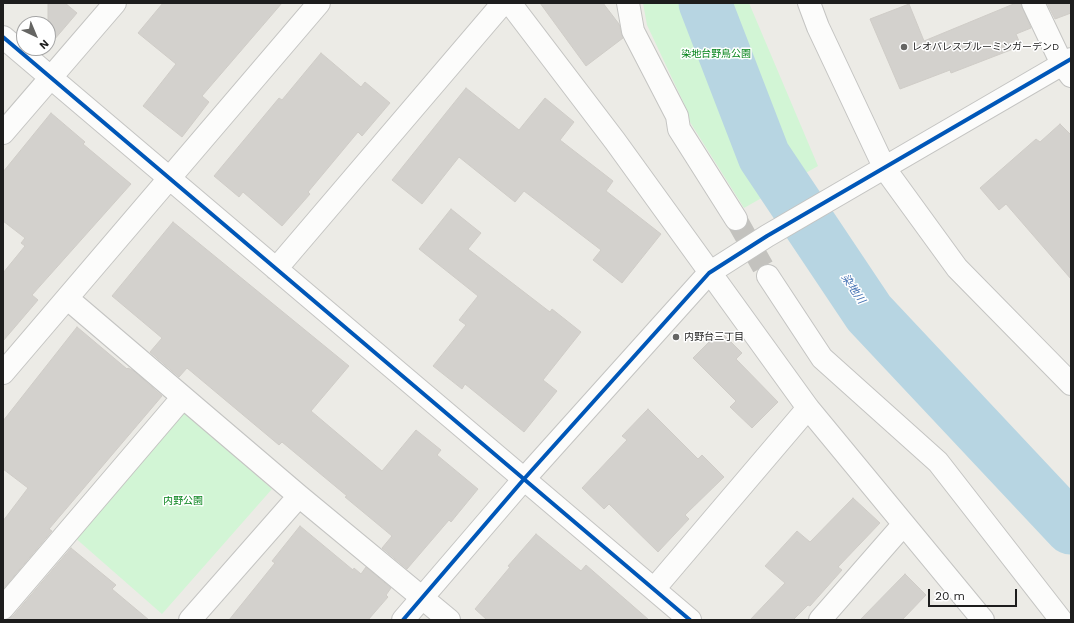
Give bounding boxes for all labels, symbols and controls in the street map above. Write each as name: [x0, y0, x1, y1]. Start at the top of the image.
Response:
north arrow: [16, 16, 56, 56]
text: N: [37, 37, 51, 52]
place label: レオパレスブルーミンガーデンD: [912, 41, 1059, 53]
marker: レオパレスブルーミンガーデンD: [899, 42, 909, 52]
park label: 染地台野鳥公園: [681, 48, 751, 60]
water label: 染地川: [838, 272, 868, 306]
place label: 内野台三丁目: [684, 331, 744, 343]
marker: 内野台三丁目: [671, 332, 681, 342]
park label: 内野公園: [163, 495, 203, 507]
scale bar: [930, 581, 1019, 607]
text: 20 m: [935, 589, 965, 603]

